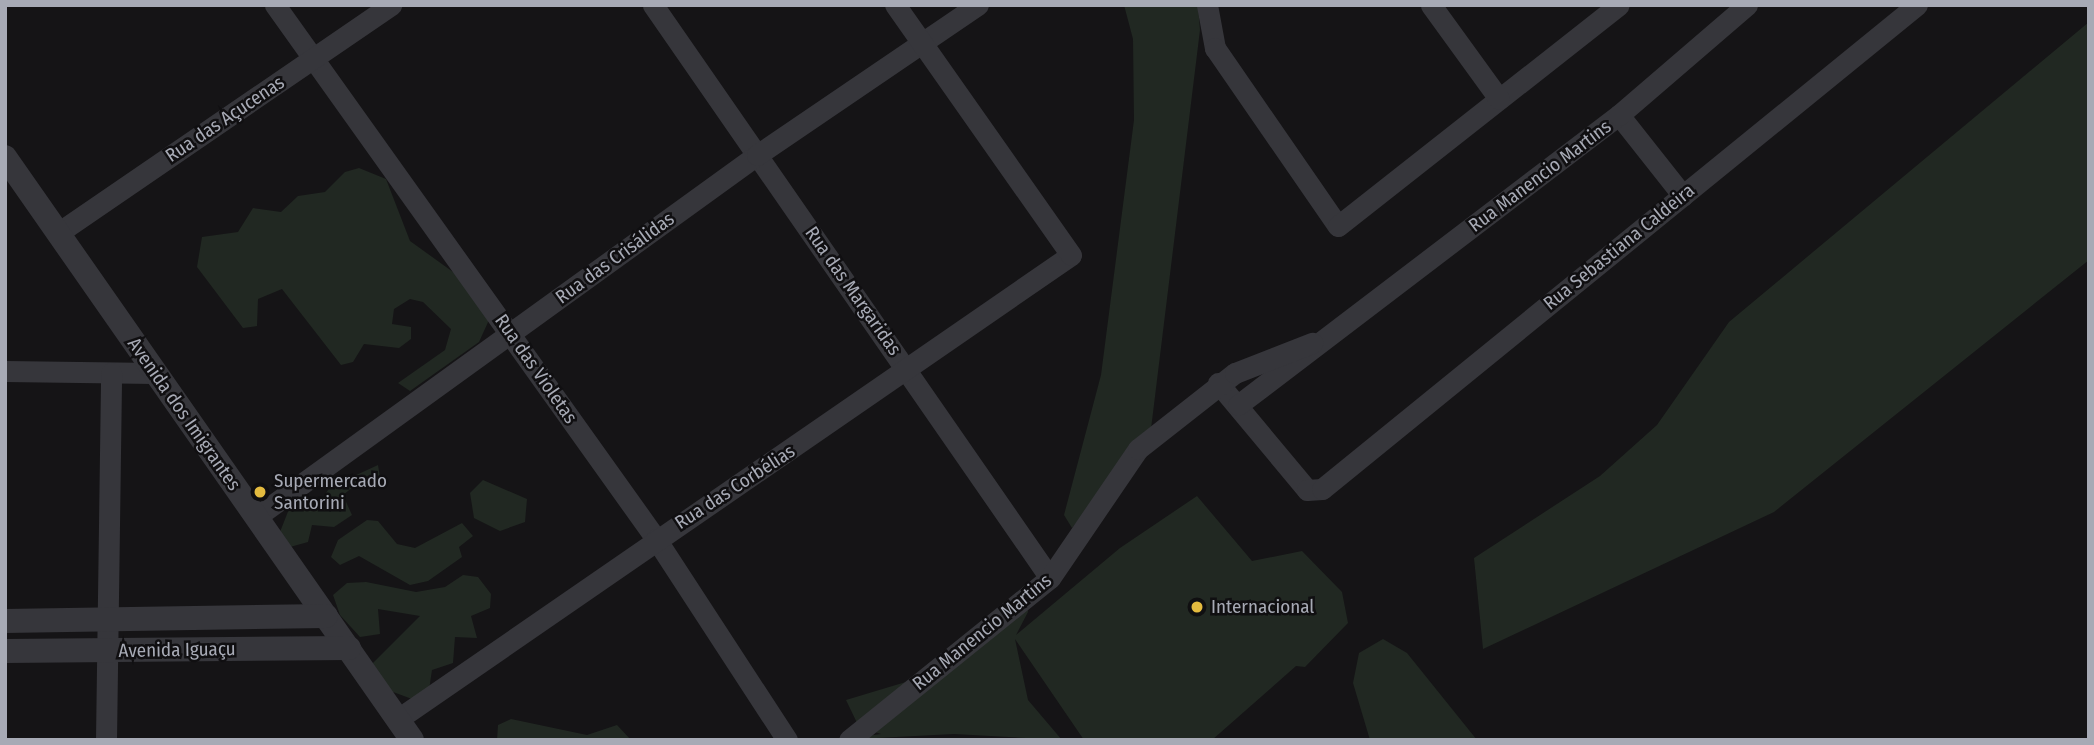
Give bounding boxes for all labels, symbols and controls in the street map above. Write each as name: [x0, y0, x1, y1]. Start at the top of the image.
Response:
street label: Rua das Açucenas: [161, 71, 289, 167]
street label: Rua Manencio Martins: [1464, 115, 1616, 237]
street label: Rua Sebastiana Caldeira: [1539, 179, 1699, 315]
street label: Rua das Crisálidas: [551, 207, 679, 309]
street label: Rua das Margaridas: [800, 222, 906, 360]
street label: Rua das Violetas: [490, 310, 582, 428]
street label: Avenida dos Imigrantes: [123, 333, 245, 495]
street label: Rua das Corbélias: [671, 440, 799, 534]
place label: Supermercado Santorini: [274, 470, 387, 514]
marker: Supermercado Santorini: [252, 484, 268, 500]
street label: Rua Manencio Martins: [908, 569, 1056, 695]
place label: Internacional: [1211, 596, 1314, 618]
marker: Internacional: [1189, 599, 1205, 615]
street label: Avenida Iguaçu: [118, 638, 236, 662]

